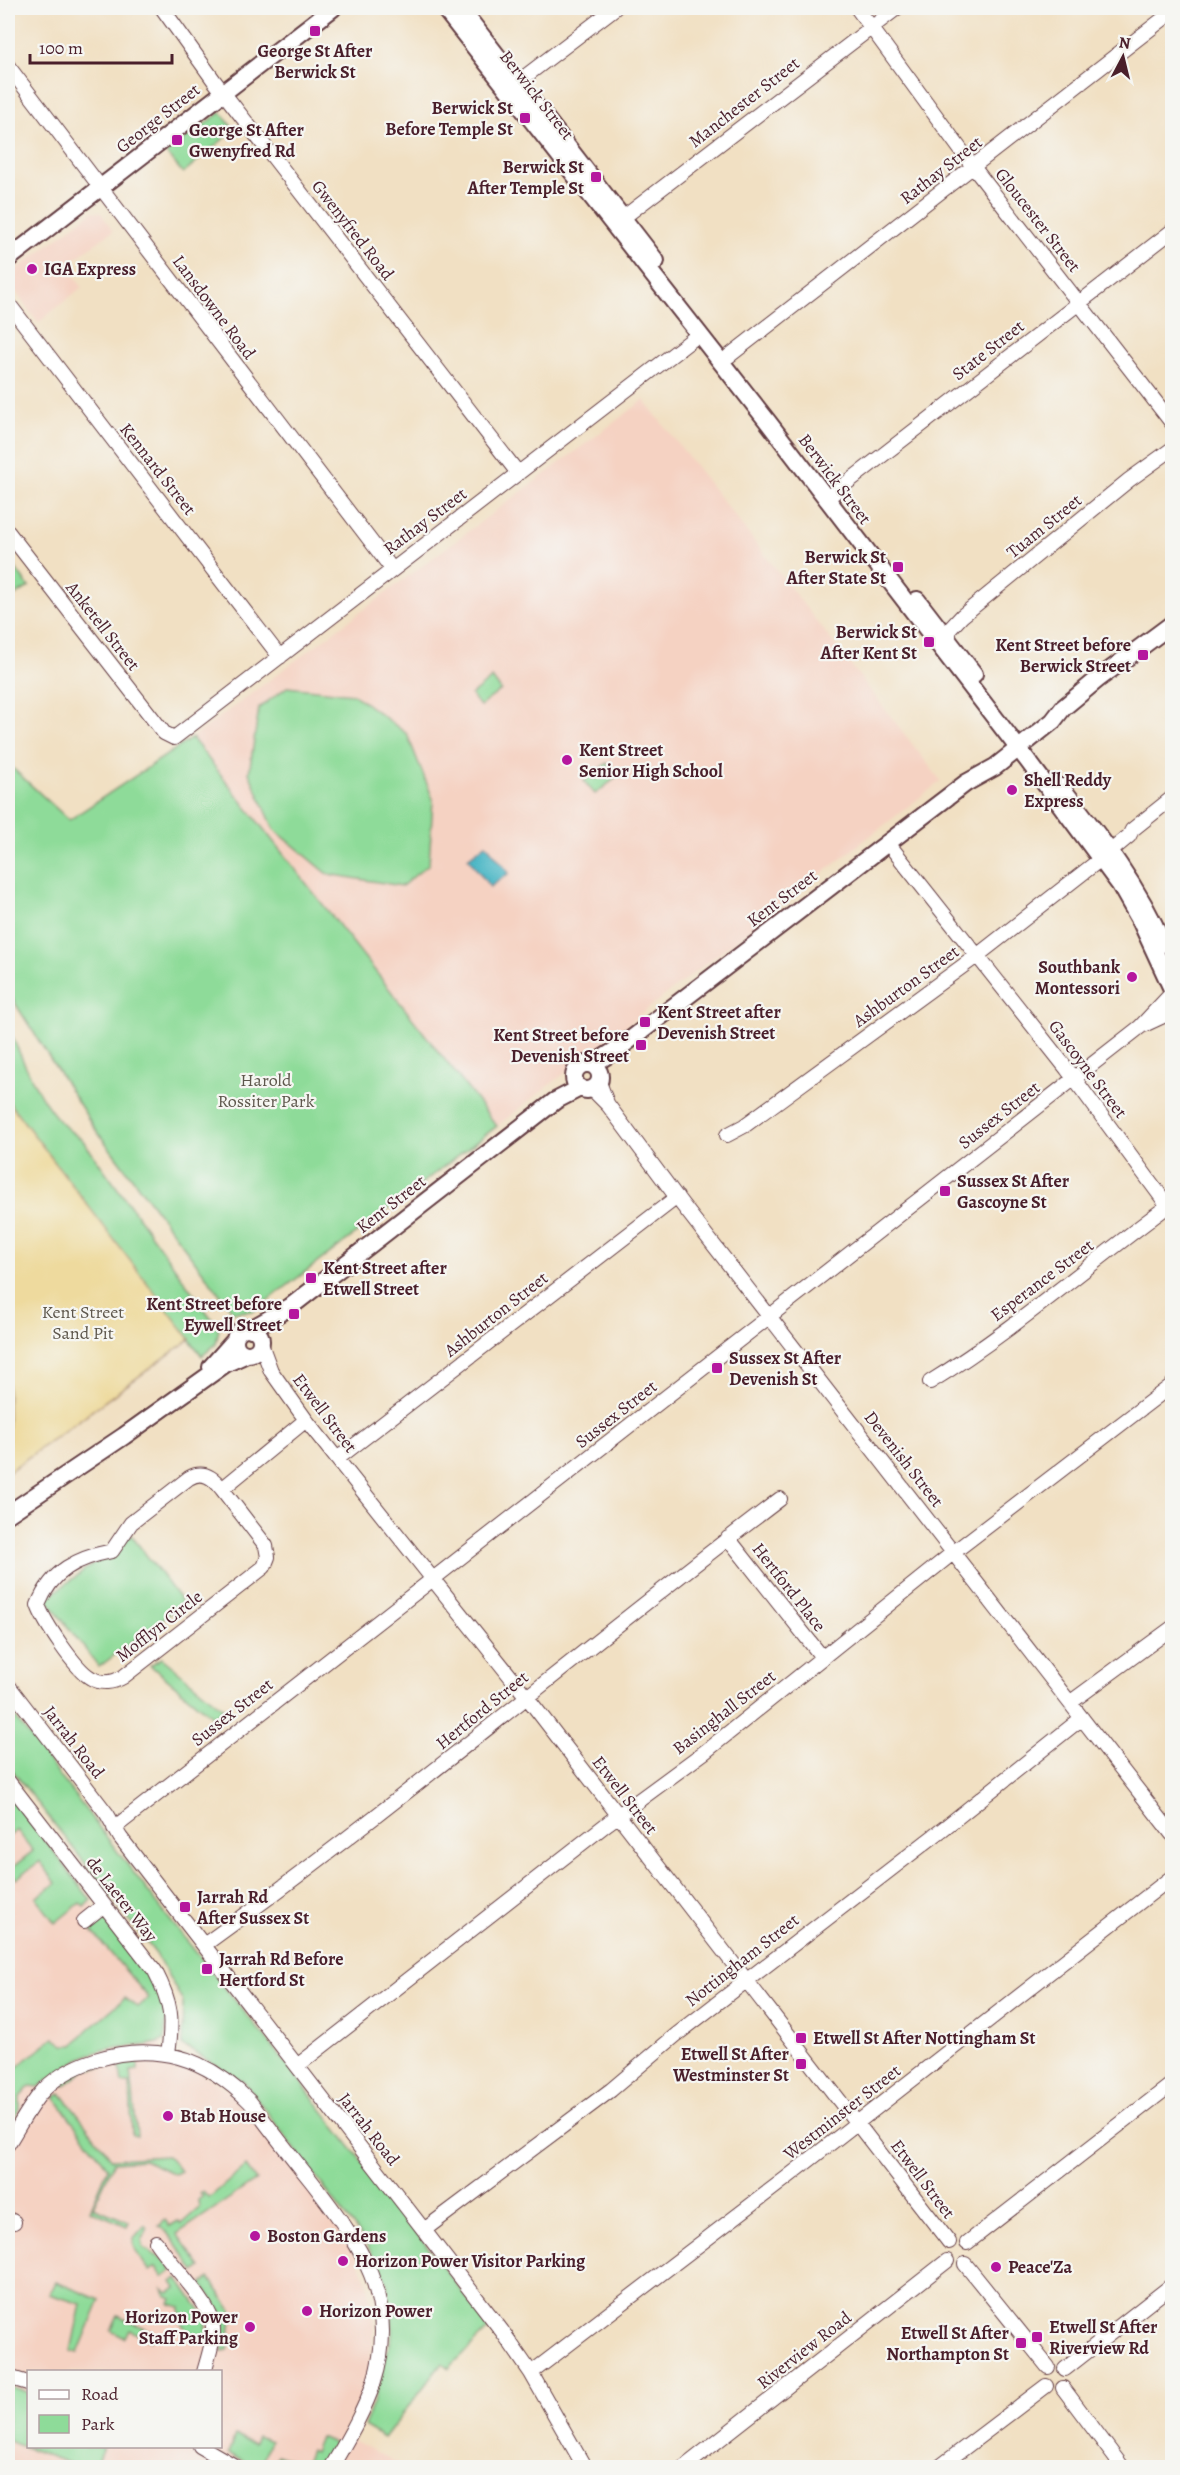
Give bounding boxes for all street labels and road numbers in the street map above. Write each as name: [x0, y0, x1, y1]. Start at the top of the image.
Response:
street label: Berwick Street: [494, 45, 580, 145]
street label: Manchester Street: [684, 51, 804, 153]
street label: George Street: [111, 78, 205, 158]
street label: Rathay Street: [895, 130, 987, 210]
street label: Gloucester Street: [990, 163, 1086, 277]
street label: Gwenyfred Road: [306, 175, 400, 285]
street label: Lansdowne Road: [167, 250, 261, 364]
street label: State Street: [947, 314, 1029, 386]
street label: Kennard Street: [114, 418, 202, 520]
street label: Berwick Street: [793, 429, 877, 529]
street label: Rathay Street: [378, 482, 472, 560]
street label: Tuam Street: [1001, 488, 1087, 564]
street label: Anketell Street: [60, 576, 146, 676]
street label: Kent Street: [742, 864, 822, 932]
street label: Ashburton Street: [847, 939, 964, 1033]
street label: Gascoyne Street: [1043, 1015, 1133, 1123]
street label: Sussex Street: [953, 1075, 1045, 1155]
street label: Kent Street: [351, 1169, 431, 1239]
street label: Esperance Street: [985, 1233, 1099, 1327]
street label: Ashburton Street: [438, 1266, 553, 1363]
street label: Etwell Street: [287, 1368, 363, 1458]
street label: Sussex Street: [570, 1374, 662, 1454]
street label: Devenish Street: [859, 1406, 949, 1512]
street label: Hertford Place: [747, 1538, 831, 1636]
street label: Mofflyn Circle: [111, 1585, 207, 1667]
street label: Basinghall Street: [667, 1664, 781, 1760]
street label: Hertford Street: [431, 1665, 533, 1755]
street label: Sussex Street: [186, 1672, 278, 1752]
street label: Jarrah Road: [38, 1701, 110, 1784]
street label: Etwell Street: [587, 1751, 663, 1839]
street label: de Laeter Way: [81, 1851, 164, 1948]
street label: Nottingham Street: [680, 1908, 804, 2012]
street label: Westminster Street: [778, 2059, 906, 2166]
street label: Jarrah Road: [333, 2088, 405, 2171]
street label: Etwell Street: [885, 2134, 961, 2224]
street label: Riverview Road: [752, 2305, 856, 2394]

